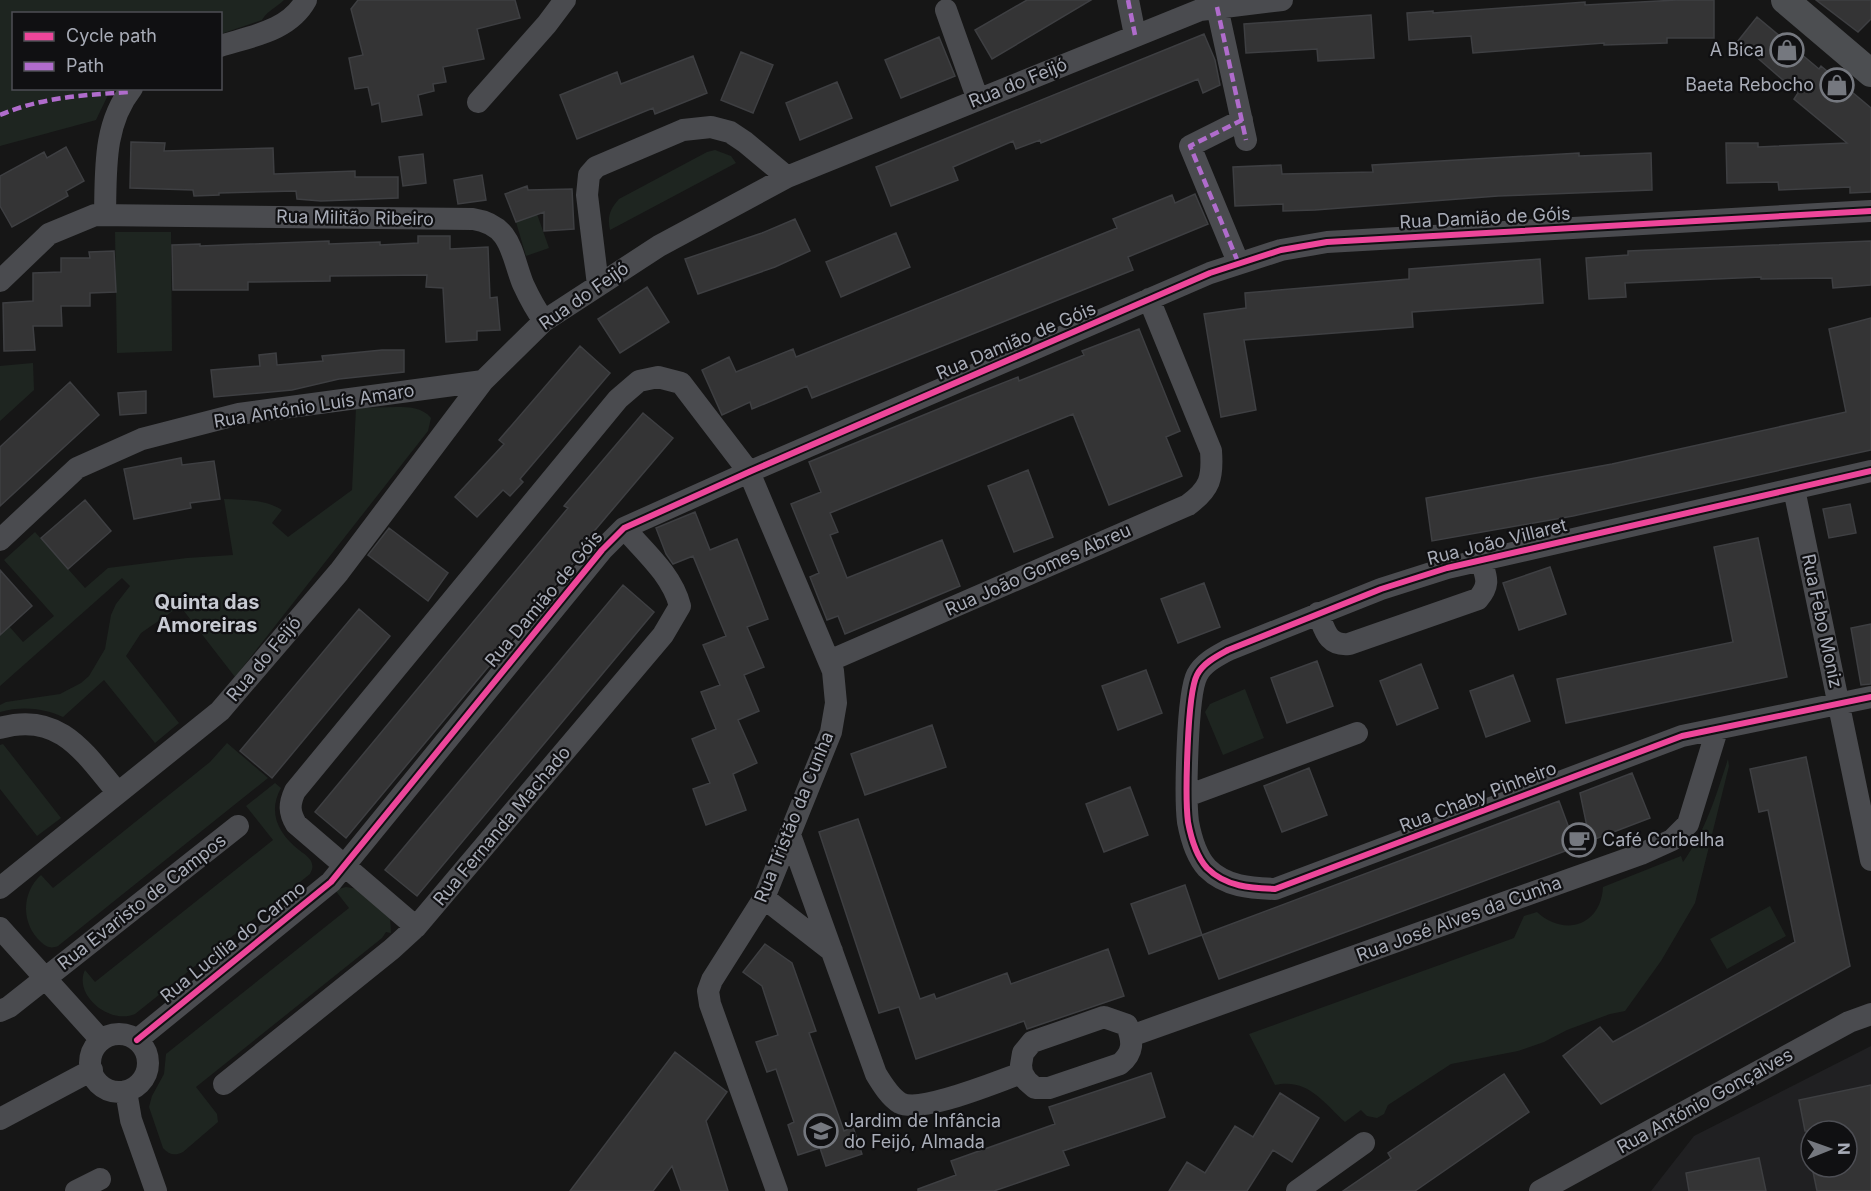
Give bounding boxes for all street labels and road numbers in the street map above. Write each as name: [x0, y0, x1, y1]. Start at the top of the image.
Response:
street label: Rua do Feijó: [966, 53, 1070, 112]
street label: Rua Damião de Góis: [1399, 203, 1571, 232]
street label: Rua Militão Ribeiro: [276, 206, 434, 229]
street label: Rua do Feijó: [535, 257, 632, 334]
street label: Rua Damião de Góis: [933, 297, 1099, 384]
street label: Rua António Luís Amaro: [212, 379, 416, 432]
street label: Rua João Villaret: [1425, 514, 1569, 569]
street label: Rua João Gomes Abreu: [942, 519, 1134, 620]
street label: Rua Damião de Góis: [481, 526, 607, 671]
street label: Rua Febo Moniz: [1798, 552, 1847, 690]
street label: Rua do Feijó: [222, 612, 305, 705]
street label: Rua Tristão da Cunha: [750, 728, 837, 905]
street label: Rua Fernanda Machado: [429, 742, 574, 910]
street label: Rua Chaby Pinheiro: [1396, 757, 1559, 836]
street label: Rua Evaristo de Campos: [53, 829, 230, 974]
street label: Rua José Alves da Cunha: [1353, 872, 1564, 965]
street label: Rua Lucília do Carmo: [156, 877, 309, 1007]
street label: Rua António Gonçalves: [1613, 1044, 1796, 1158]

